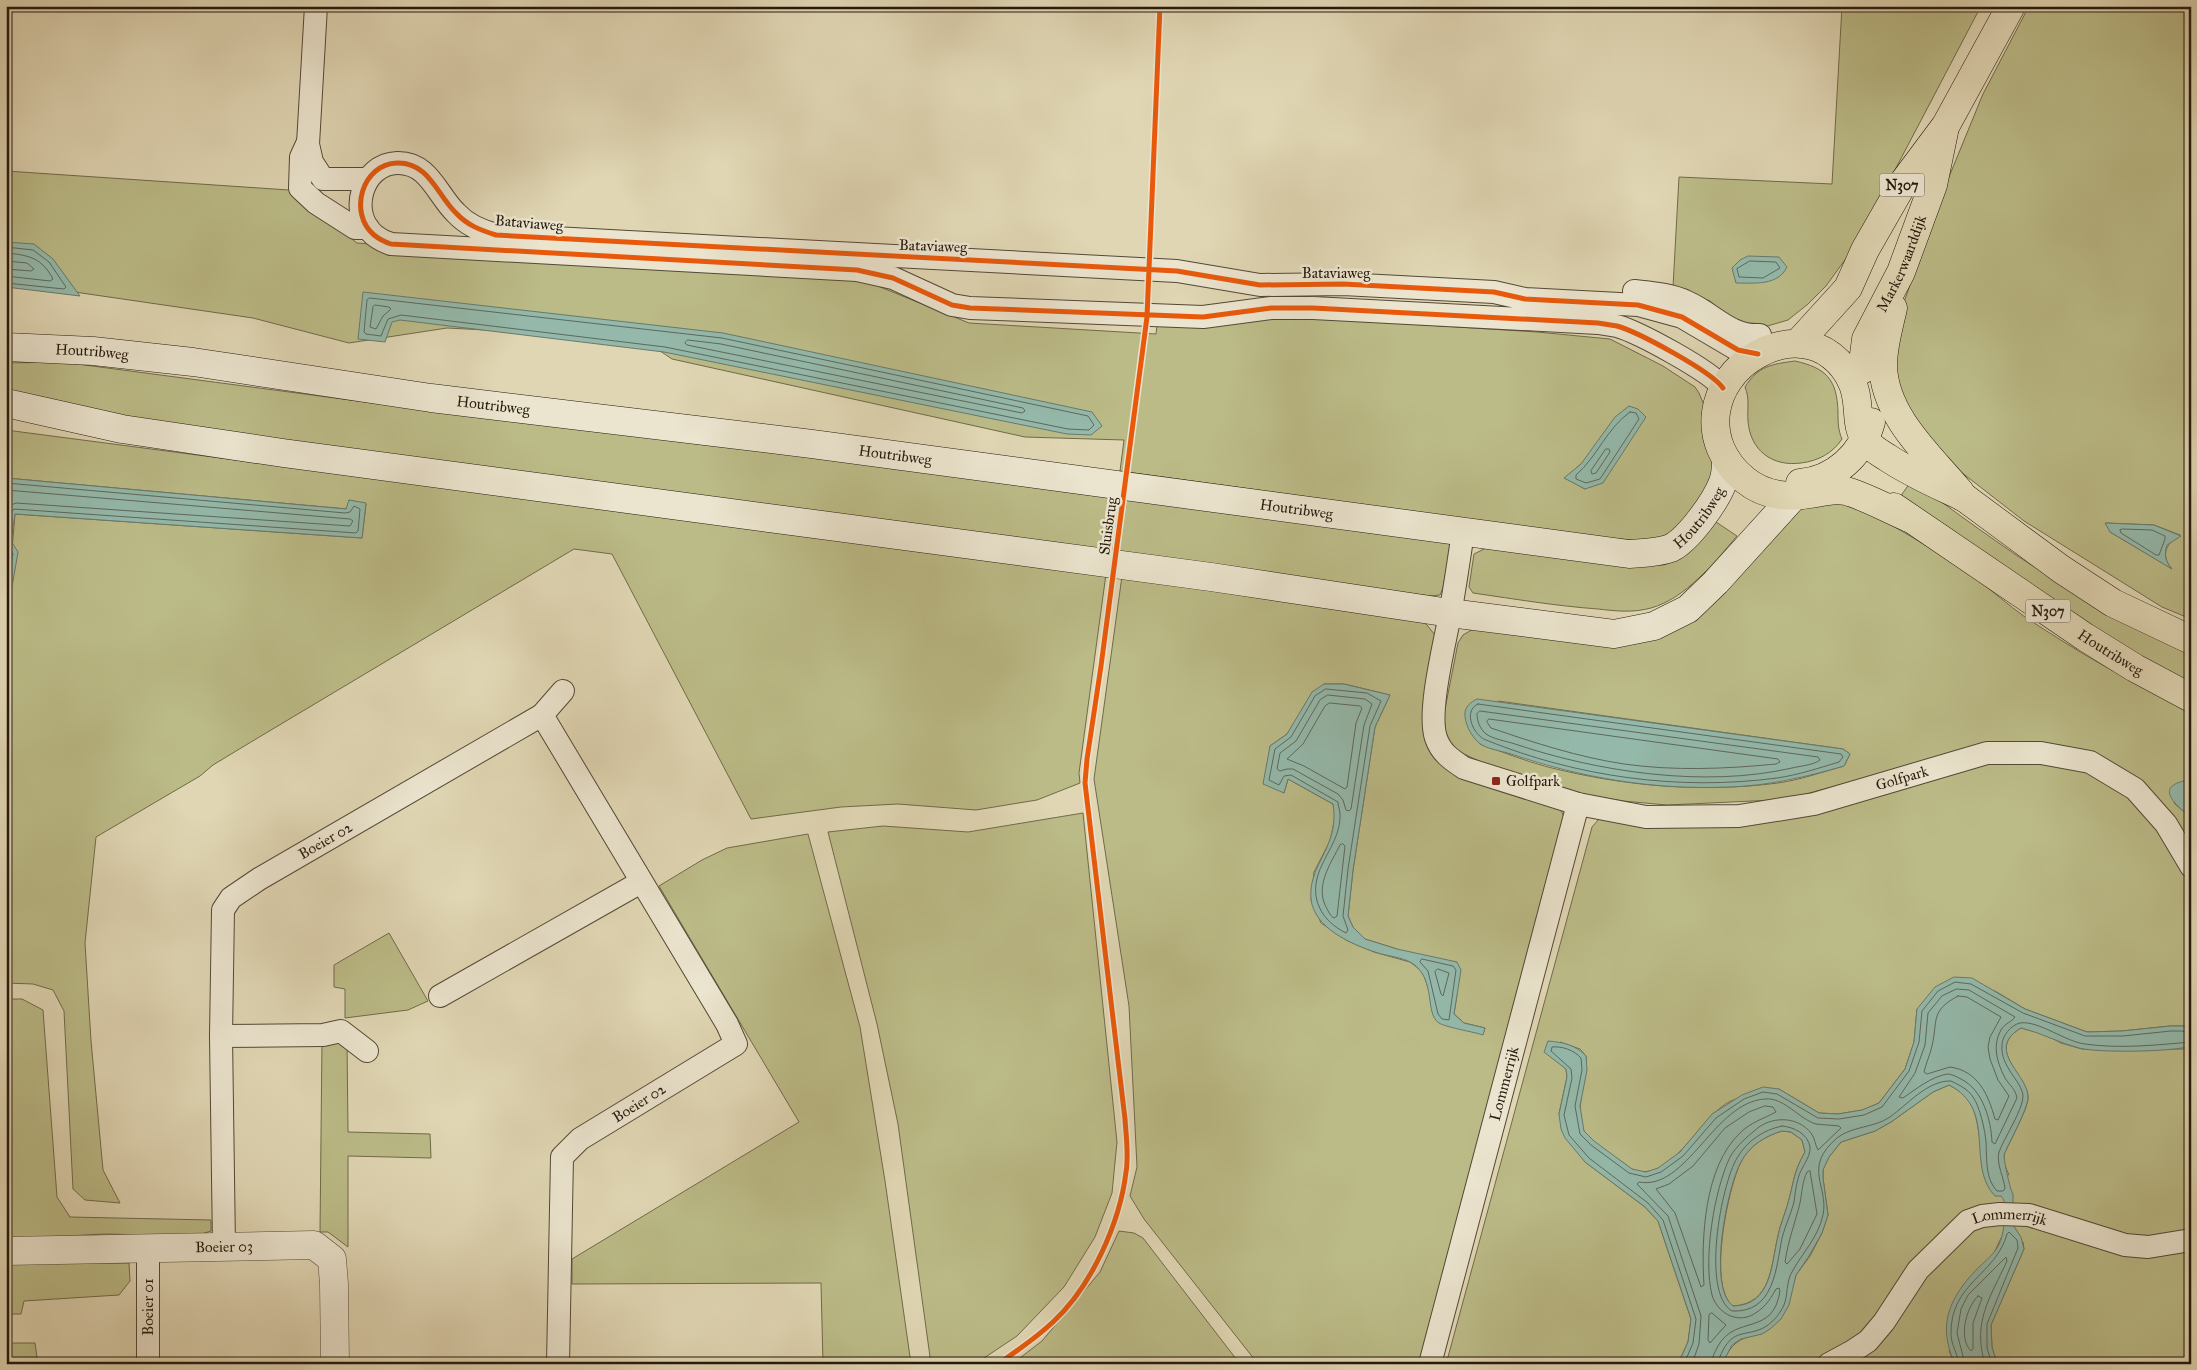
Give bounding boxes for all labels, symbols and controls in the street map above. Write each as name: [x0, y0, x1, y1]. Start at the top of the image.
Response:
road number: N307: [1880, 174, 1924, 196]
street label: Bataviaweg: [494, 211, 565, 235]
street label: Markerwaarddijk: [1873, 212, 1930, 315]
street label: Bataviaweg: [899, 236, 968, 256]
street label: Bataviaweg: [1302, 264, 1371, 282]
street label: Houtribweg: [55, 340, 130, 364]
street label: Houtribweg: [456, 392, 532, 419]
street label: Houtribweg: [857, 441, 934, 469]
street label: Houtribweg: [1670, 483, 1729, 553]
street label: Sluisbrug: [1095, 495, 1121, 556]
street label: Houtribweg: [1259, 495, 1335, 523]
road number: N307: [2026, 600, 2070, 622]
street label: Houtribweg: [2074, 626, 2147, 680]
street label: Golfpark: [1873, 762, 1930, 794]
place label: Golfpark: [1506, 772, 1560, 790]
marker: Golfpark: [1490, 775, 1502, 787]
street label: Boeier 02: [295, 818, 356, 863]
street label: Lommerrijk: [1486, 1045, 1523, 1123]
street label: Boeier 02: [609, 1079, 669, 1126]
street label: Lommerrijk: [1969, 1205, 2050, 1229]
street label: Boeier 03: [195, 1237, 253, 1256]
street label: Boeier 01: [139, 1278, 157, 1336]

